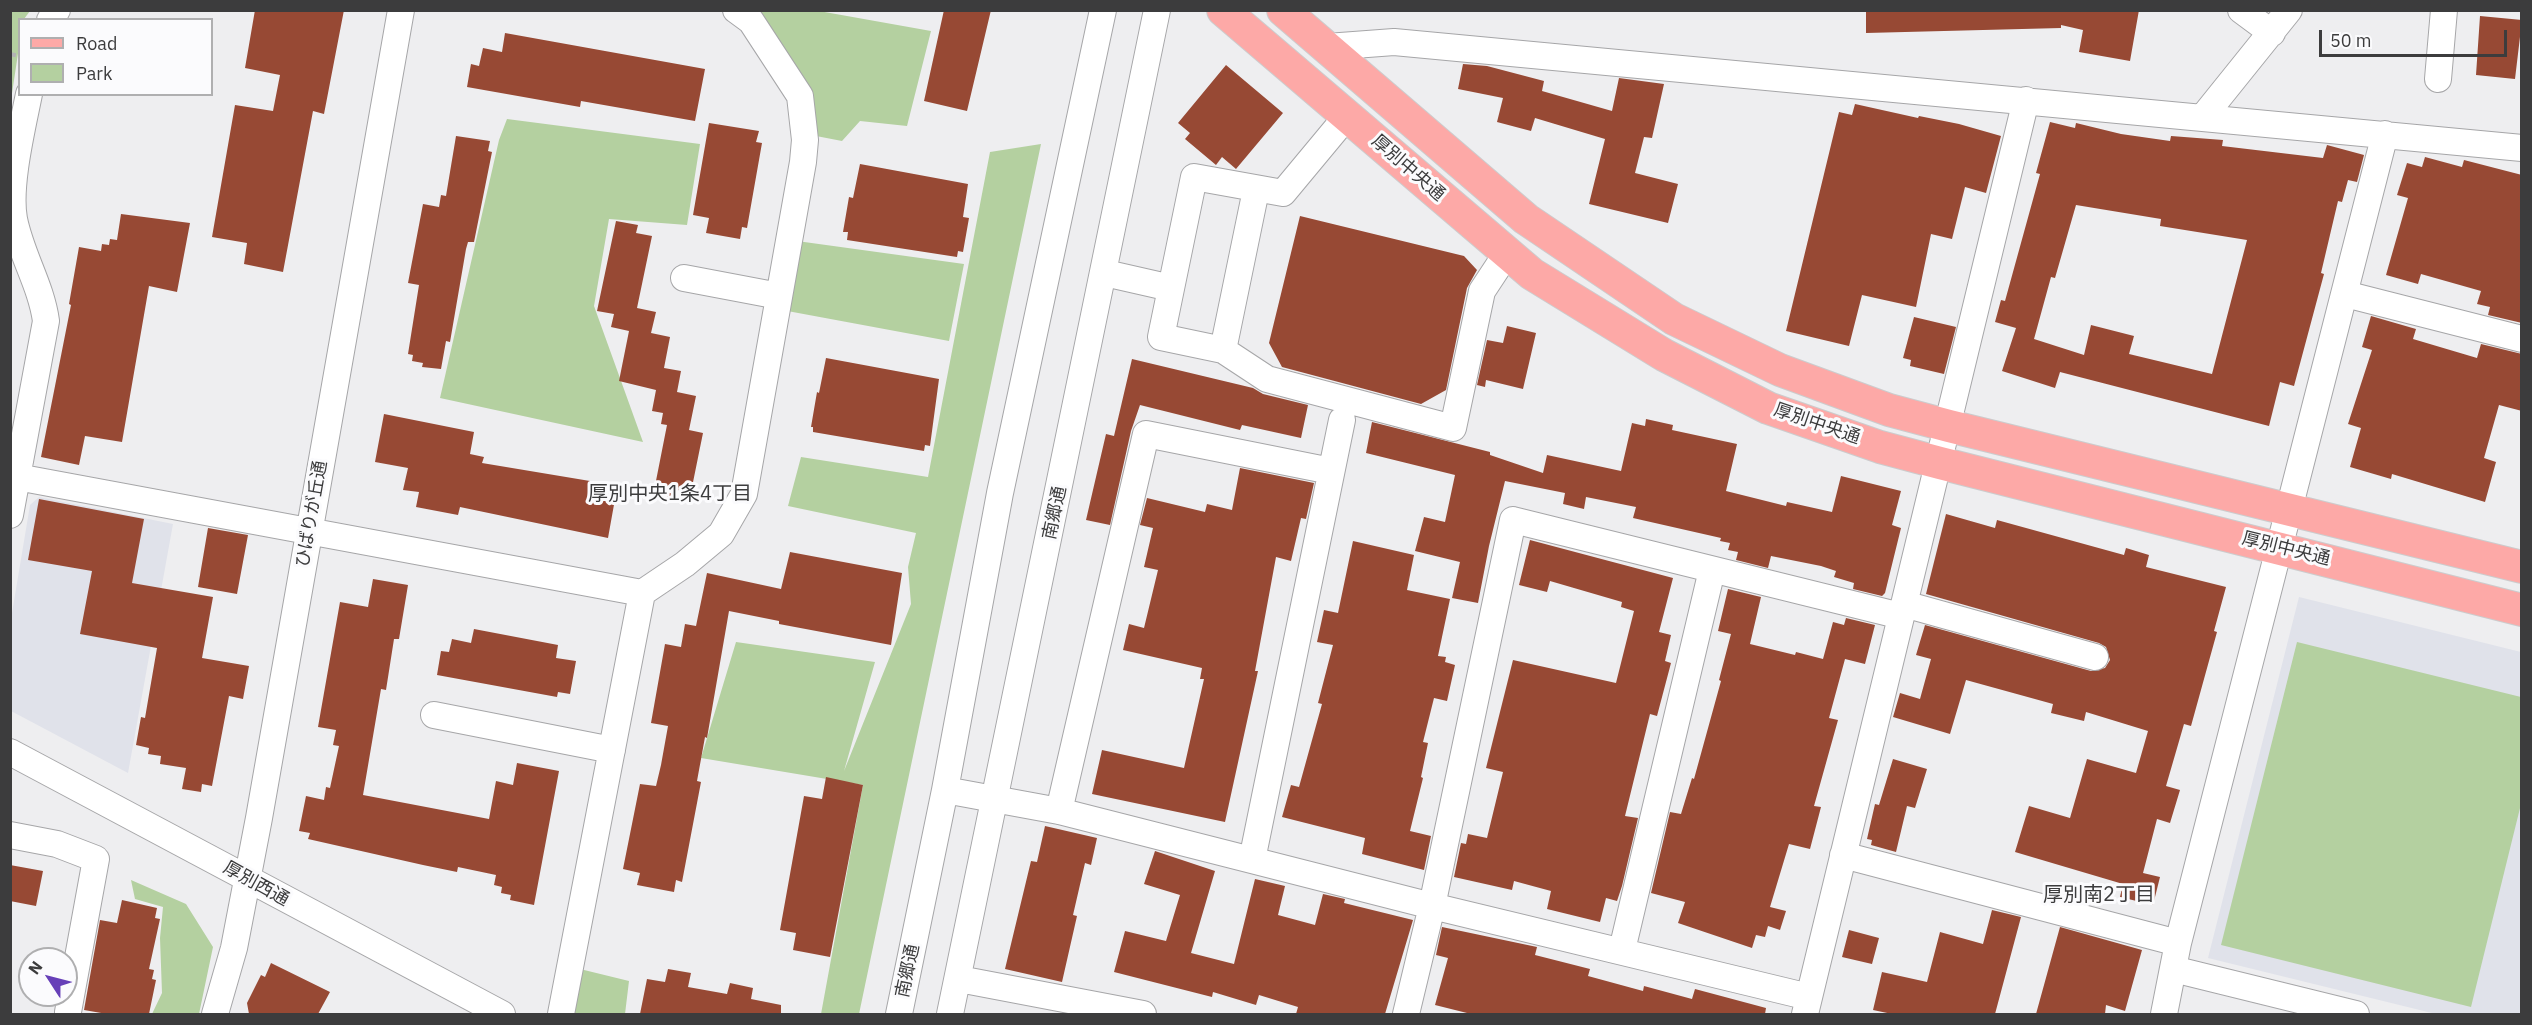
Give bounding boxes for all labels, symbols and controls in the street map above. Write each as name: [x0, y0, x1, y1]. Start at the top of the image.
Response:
legend: [18, 18, 213, 96]
scale bar: [2322, 18, 2510, 56]
text: 50 m: [2330, 29, 2372, 52]
text: Road: [76, 32, 117, 55]
text: Park: [76, 62, 112, 85]
street label: 厚別中央通: [1367, 130, 1449, 206]
street label: 厚別中央通: [1771, 399, 1863, 449]
street label: ひばりが丘通: [292, 459, 332, 569]
district label: 厚別中央1条4丁目: [588, 482, 752, 506]
street label: 南郷通: [1039, 484, 1071, 542]
street label: 厚別中央通: [2240, 528, 2332, 570]
street label: 厚別西通: [219, 857, 293, 911]
district label: 厚別南2丁目: [2043, 883, 2155, 907]
street label: 南郷通: [892, 942, 924, 1000]
north arrow: [18, 947, 78, 1007]
text: N: [24, 957, 47, 978]

